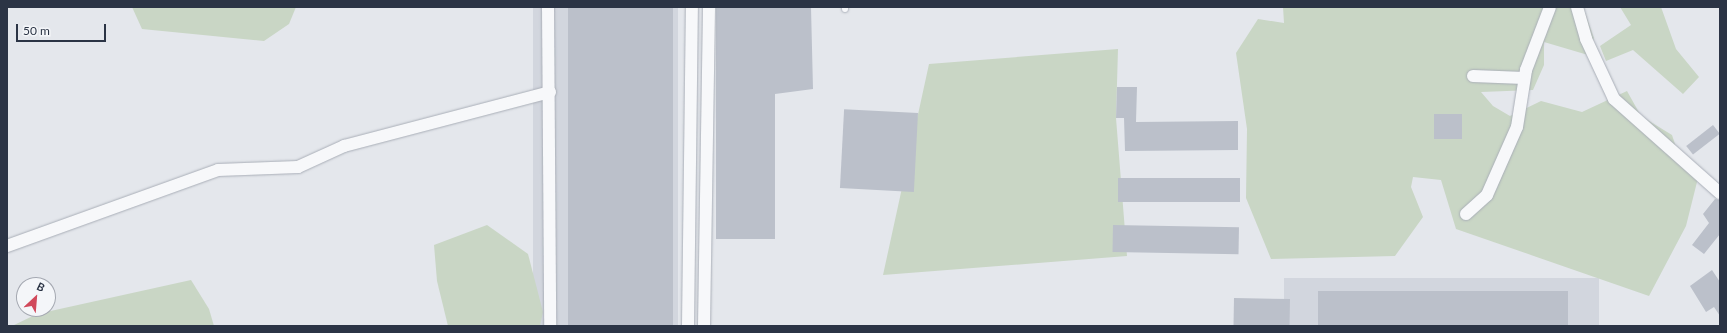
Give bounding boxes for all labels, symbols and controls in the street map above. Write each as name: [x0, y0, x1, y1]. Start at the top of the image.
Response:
scale bar: [18, 16, 108, 42]
text: 50 m: [23, 23, 50, 38]
north arrow: [16, 277, 56, 317]
text: B: [35, 279, 47, 294]

